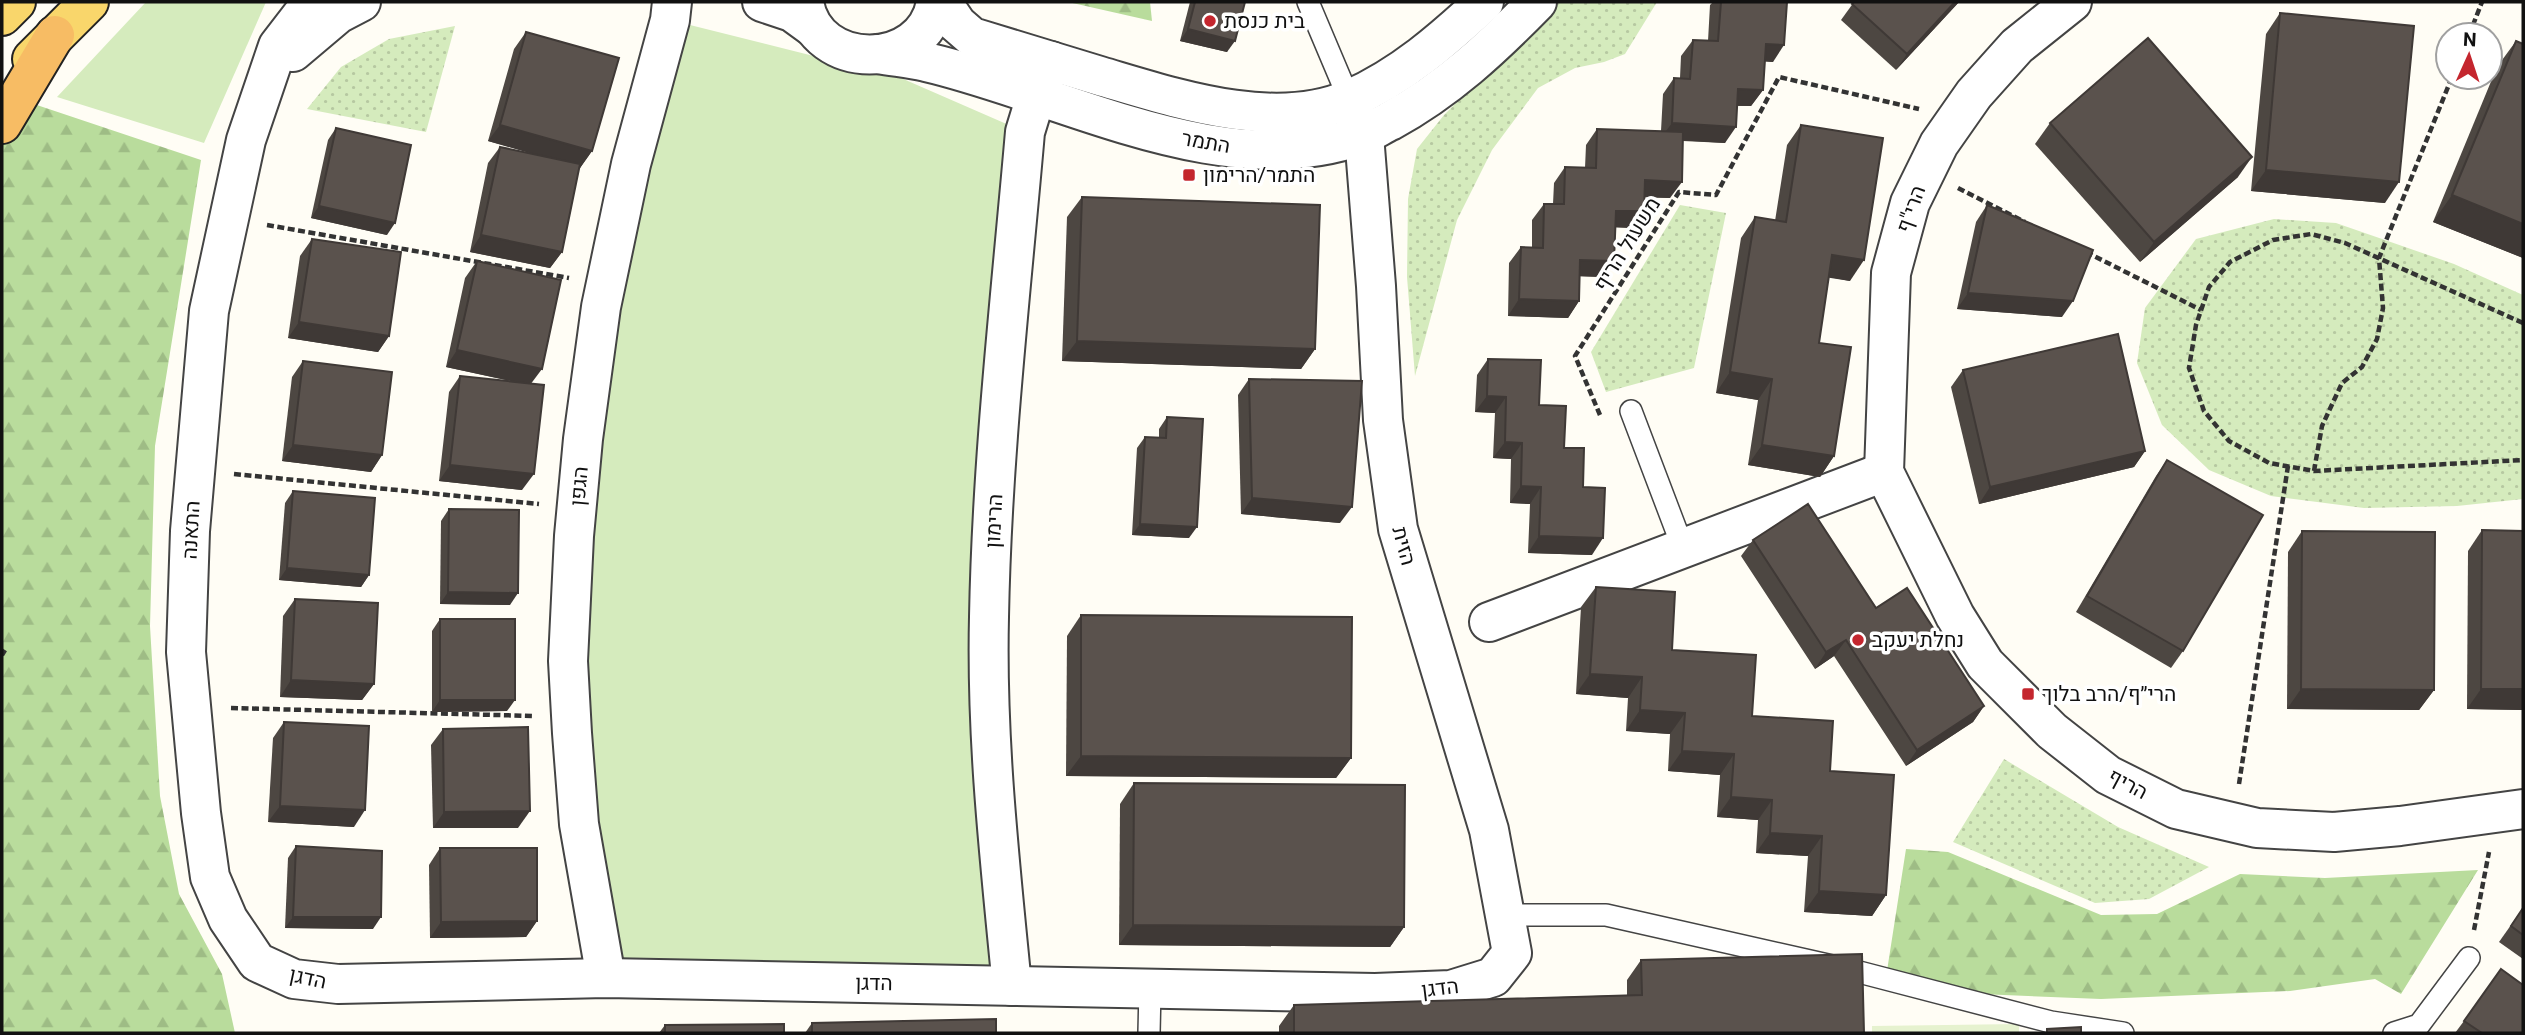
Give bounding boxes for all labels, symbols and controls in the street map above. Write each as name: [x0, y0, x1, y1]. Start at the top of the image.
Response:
place label: בית כנסת: [1224, 6, 1305, 37]
marker: בית כנסת: [1202, 13, 1218, 29]
north arrow: [2434, 21, 2504, 91]
text: N: [2462, 26, 2477, 54]
street label: התמר: [1179, 123, 1233, 162]
place label: התמר/הרימון: [1203, 160, 1315, 191]
marker: התמר/הרימון: [1181, 167, 1197, 183]
street label: הרי"ף: [1889, 181, 1934, 237]
street label: משעול הריף: [1586, 191, 1669, 297]
street label: הגפן: [562, 465, 597, 507]
street label: הרימון: [978, 493, 1011, 549]
street label: התאנה: [174, 500, 209, 560]
street label: הזית: [1383, 523, 1424, 569]
place label: נחלת יעקב: [1872, 625, 1964, 656]
marker: נחלת יעקב: [1850, 632, 1866, 648]
place label: הרי״ף/הרב בלוך: [2042, 679, 2176, 710]
marker: הרי״ף/הרב בלוך: [2020, 686, 2036, 702]
street label: הריף: [2102, 761, 2153, 808]
street label: הדגן: [286, 959, 329, 998]
street label: הדגן: [855, 968, 893, 999]
street label: הדגן: [1420, 971, 1461, 1006]

